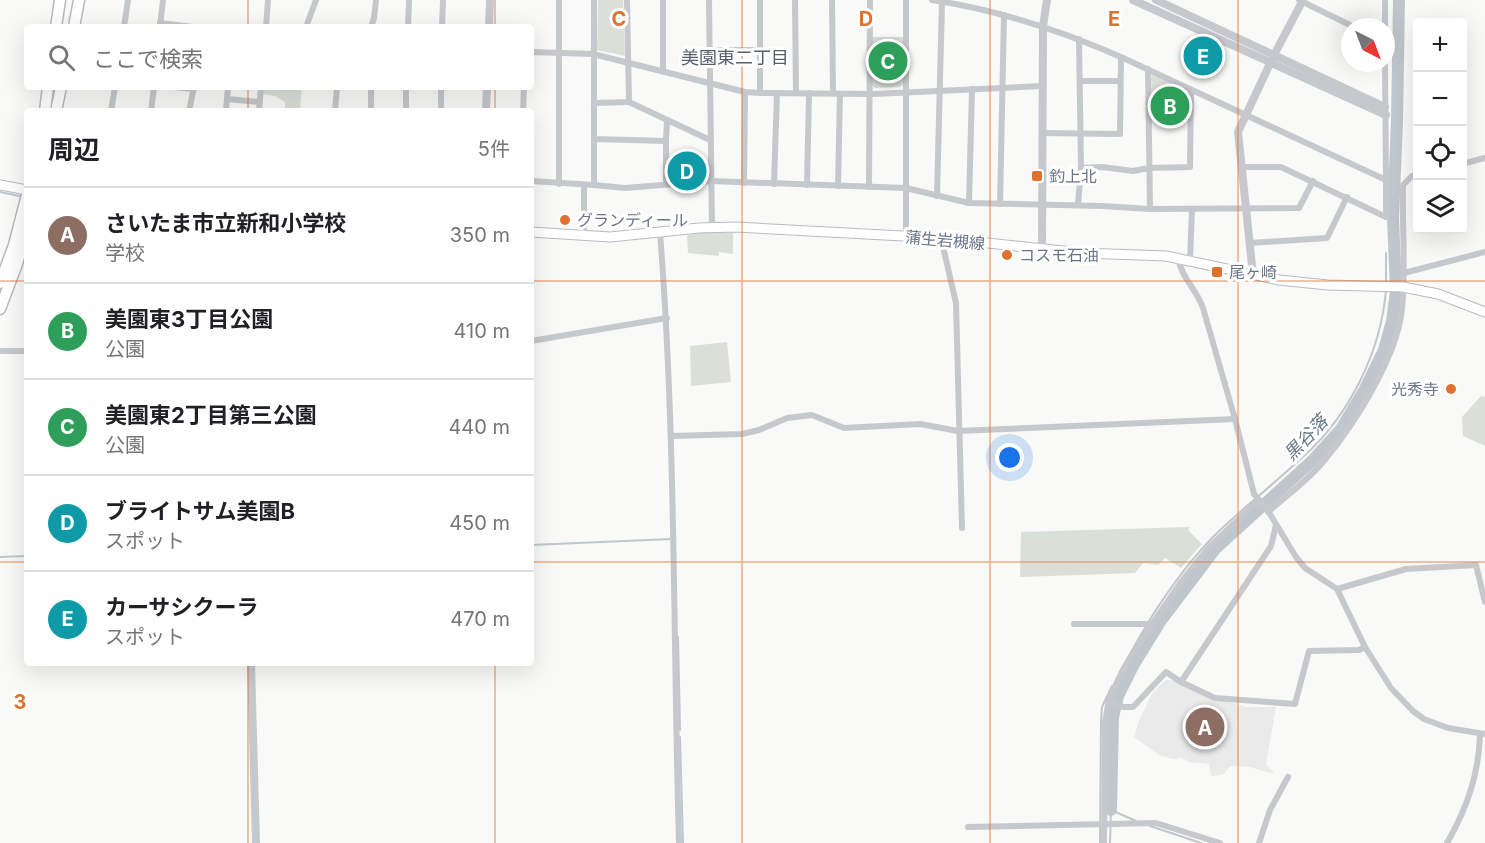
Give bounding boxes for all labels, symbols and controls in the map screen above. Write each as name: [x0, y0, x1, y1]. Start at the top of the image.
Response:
text: C: [612, 7, 626, 31]
text: D: [859, 7, 873, 31]
text: E: [1108, 7, 1120, 31]
north arrow: [1341, 18, 1395, 72]
map controls: [1413, 18, 1467, 234]
button: +: [1413, 18, 1467, 72]
search box: [24, 24, 534, 90]
pin: E: [1184, 34, 1222, 78]
pin: C: [868, 38, 908, 84]
icon: search: [45, 41, 78, 74]
text: ここで検索: [93, 46, 203, 72]
district label: 美園東二丁目: [681, 47, 789, 68]
button: −: [1413, 72, 1467, 126]
pin: B: [1150, 84, 1190, 128]
button: locate: [1413, 126, 1467, 180]
text: 周辺: [48, 134, 100, 165]
text: 5件: [478, 137, 510, 161]
pin: D: [668, 148, 706, 194]
place label: 釣上北: [1049, 166, 1097, 186]
marker: 釣上北: [1030, 169, 1044, 183]
button: layers: [1413, 180, 1467, 234]
text: さいたま市立新和小学校: [105, 210, 346, 236]
place label: グランディール: [577, 210, 688, 230]
marker: グランディール: [558, 213, 572, 227]
text: A: [60, 223, 75, 247]
text: 350 m: [450, 223, 510, 247]
street label: 蒲生岩槻線: [904, 227, 986, 253]
text: 学校: [105, 241, 145, 265]
place label: コスモ石油: [1019, 245, 1099, 265]
marker: コスモ石油: [1000, 248, 1014, 262]
place label: 尾ヶ崎: [1229, 262, 1277, 282]
marker: 尾ヶ崎: [1210, 265, 1224, 279]
text: 美園東3丁目公園: [105, 306, 273, 332]
text: B: [61, 319, 74, 343]
text: 410 m: [454, 319, 510, 343]
text: 公園: [105, 337, 145, 361]
place label: 光秀寺: [1391, 379, 1439, 399]
marker: 光秀寺: [1444, 382, 1458, 396]
text: 美園東2丁目第三公園: [105, 402, 317, 428]
water label: 黒谷落: [1280, 409, 1334, 465]
text: C: [60, 415, 75, 439]
text: 440 m: [448, 415, 510, 439]
text: 公園: [105, 433, 145, 457]
your location: [995, 443, 1024, 472]
text: ブライトサム美園B: [105, 498, 295, 524]
text: D: [60, 511, 75, 535]
text: 450 m: [449, 511, 510, 535]
text: スポット: [105, 529, 185, 553]
text: カーサシクーラ: [105, 594, 259, 620]
text: E: [61, 607, 74, 631]
text: 470 m: [450, 607, 510, 631]
text: スポット: [105, 625, 185, 649]
text: 3: [14, 690, 26, 714]
pin: A: [1186, 704, 1224, 750]

